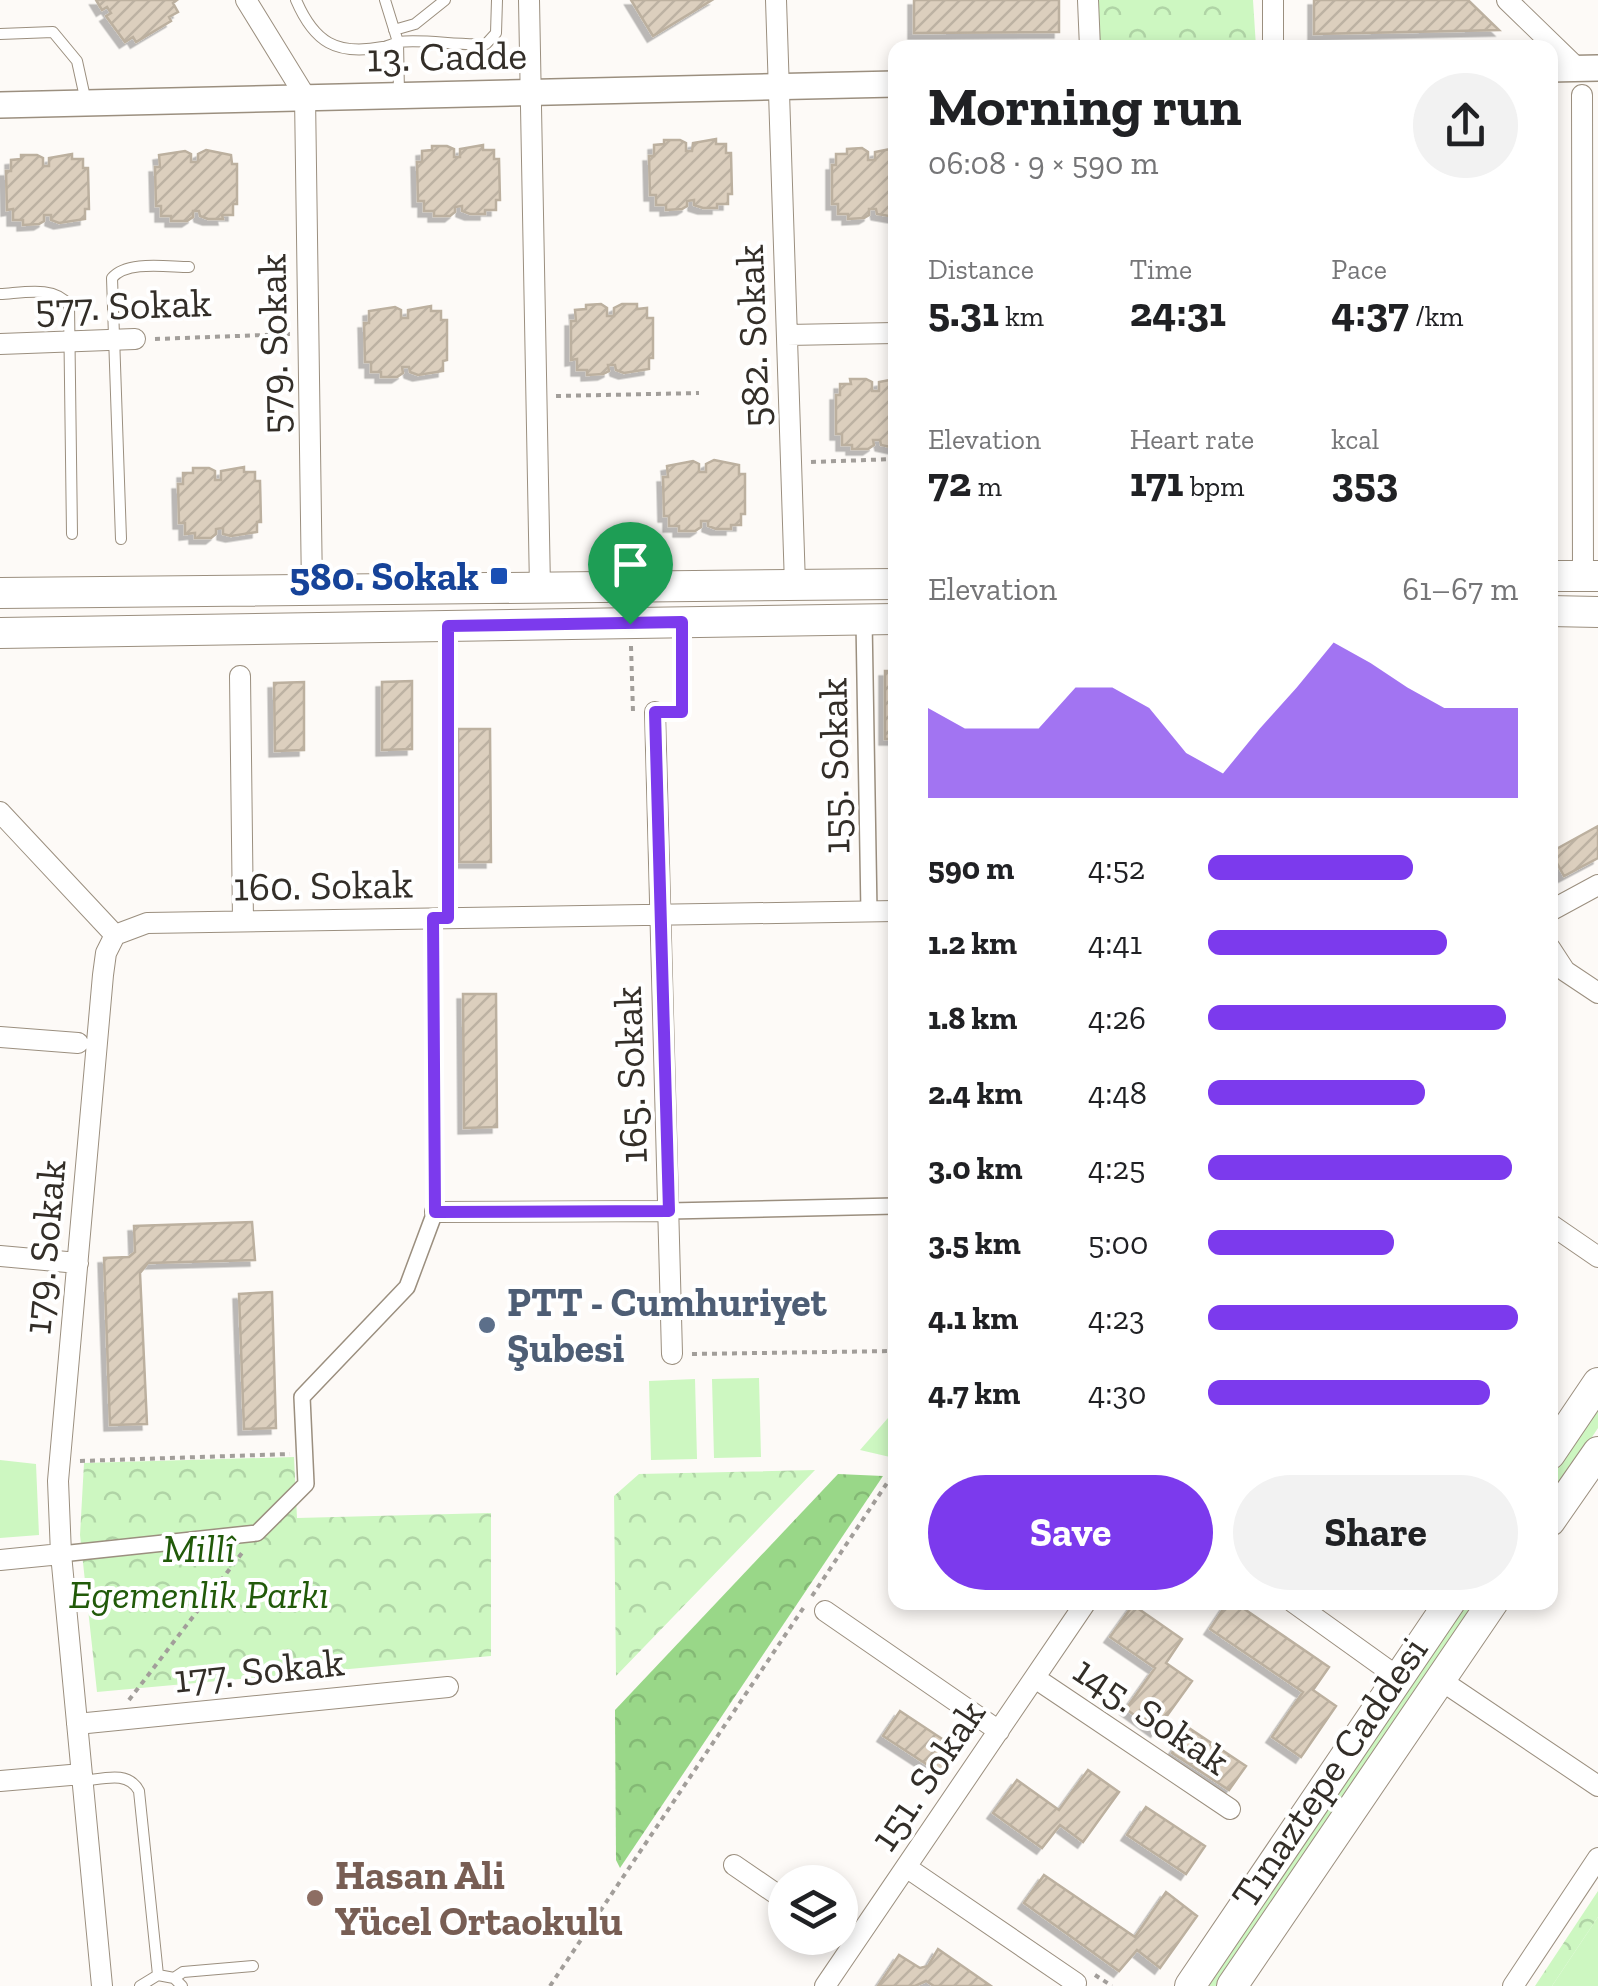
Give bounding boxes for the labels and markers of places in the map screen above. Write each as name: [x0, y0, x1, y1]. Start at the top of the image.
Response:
pin: [588, 522, 673, 625]
place label: 580. Sokak: [289, 552, 479, 600]
marker: 580. Sokak: [488, 565, 510, 587]
place label: PTT - Cumhuriyet Şubesi: [507, 1278, 828, 1372]
marker: PTT - Cumhuriyet Şubesi: [476, 1314, 498, 1336]
place label: Hasan Ali Yücel Ortaokulu: [335, 1851, 623, 1945]
marker: Hasan Ali Yücel Ortaokulu: [304, 1887, 326, 1909]

